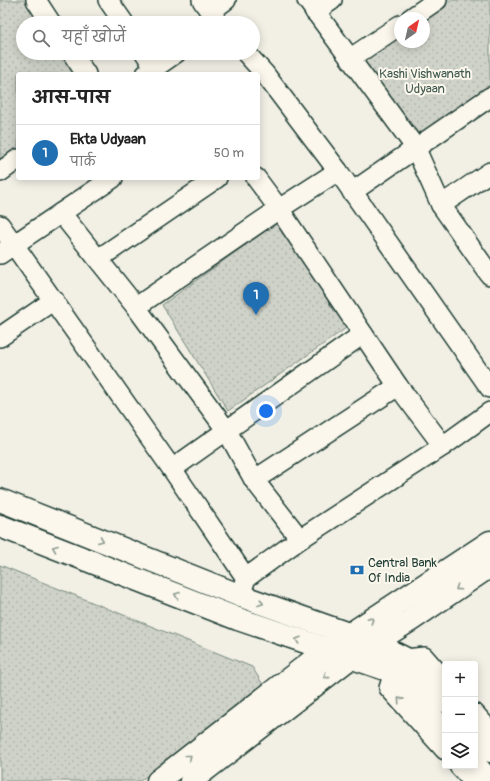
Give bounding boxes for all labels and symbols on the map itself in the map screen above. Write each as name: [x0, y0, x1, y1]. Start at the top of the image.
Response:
north arrow: [394, 12, 430, 48]
park label: Kashi Vishwanath Udyaan: [379, 66, 471, 97]
pin: 1: [243, 282, 269, 315]
your location: [256, 401, 276, 421]
one-way arrow: [98, 536, 105, 544]
one-way arrow: [52, 545, 59, 553]
place label: Central Bank Of India: [368, 555, 438, 586]
bank icon: Central Bank Of India: [349, 562, 365, 578]
one-way arrow: [455, 583, 462, 591]
one-way arrow: [173, 592, 180, 600]
one-way arrow: [258, 599, 265, 607]
one-way arrow: [367, 617, 374, 625]
one-way arrow: [295, 637, 302, 645]
one-way arrow: [324, 671, 331, 678]
one-way arrow: [398, 697, 405, 705]
one-way arrow: [184, 754, 191, 761]

